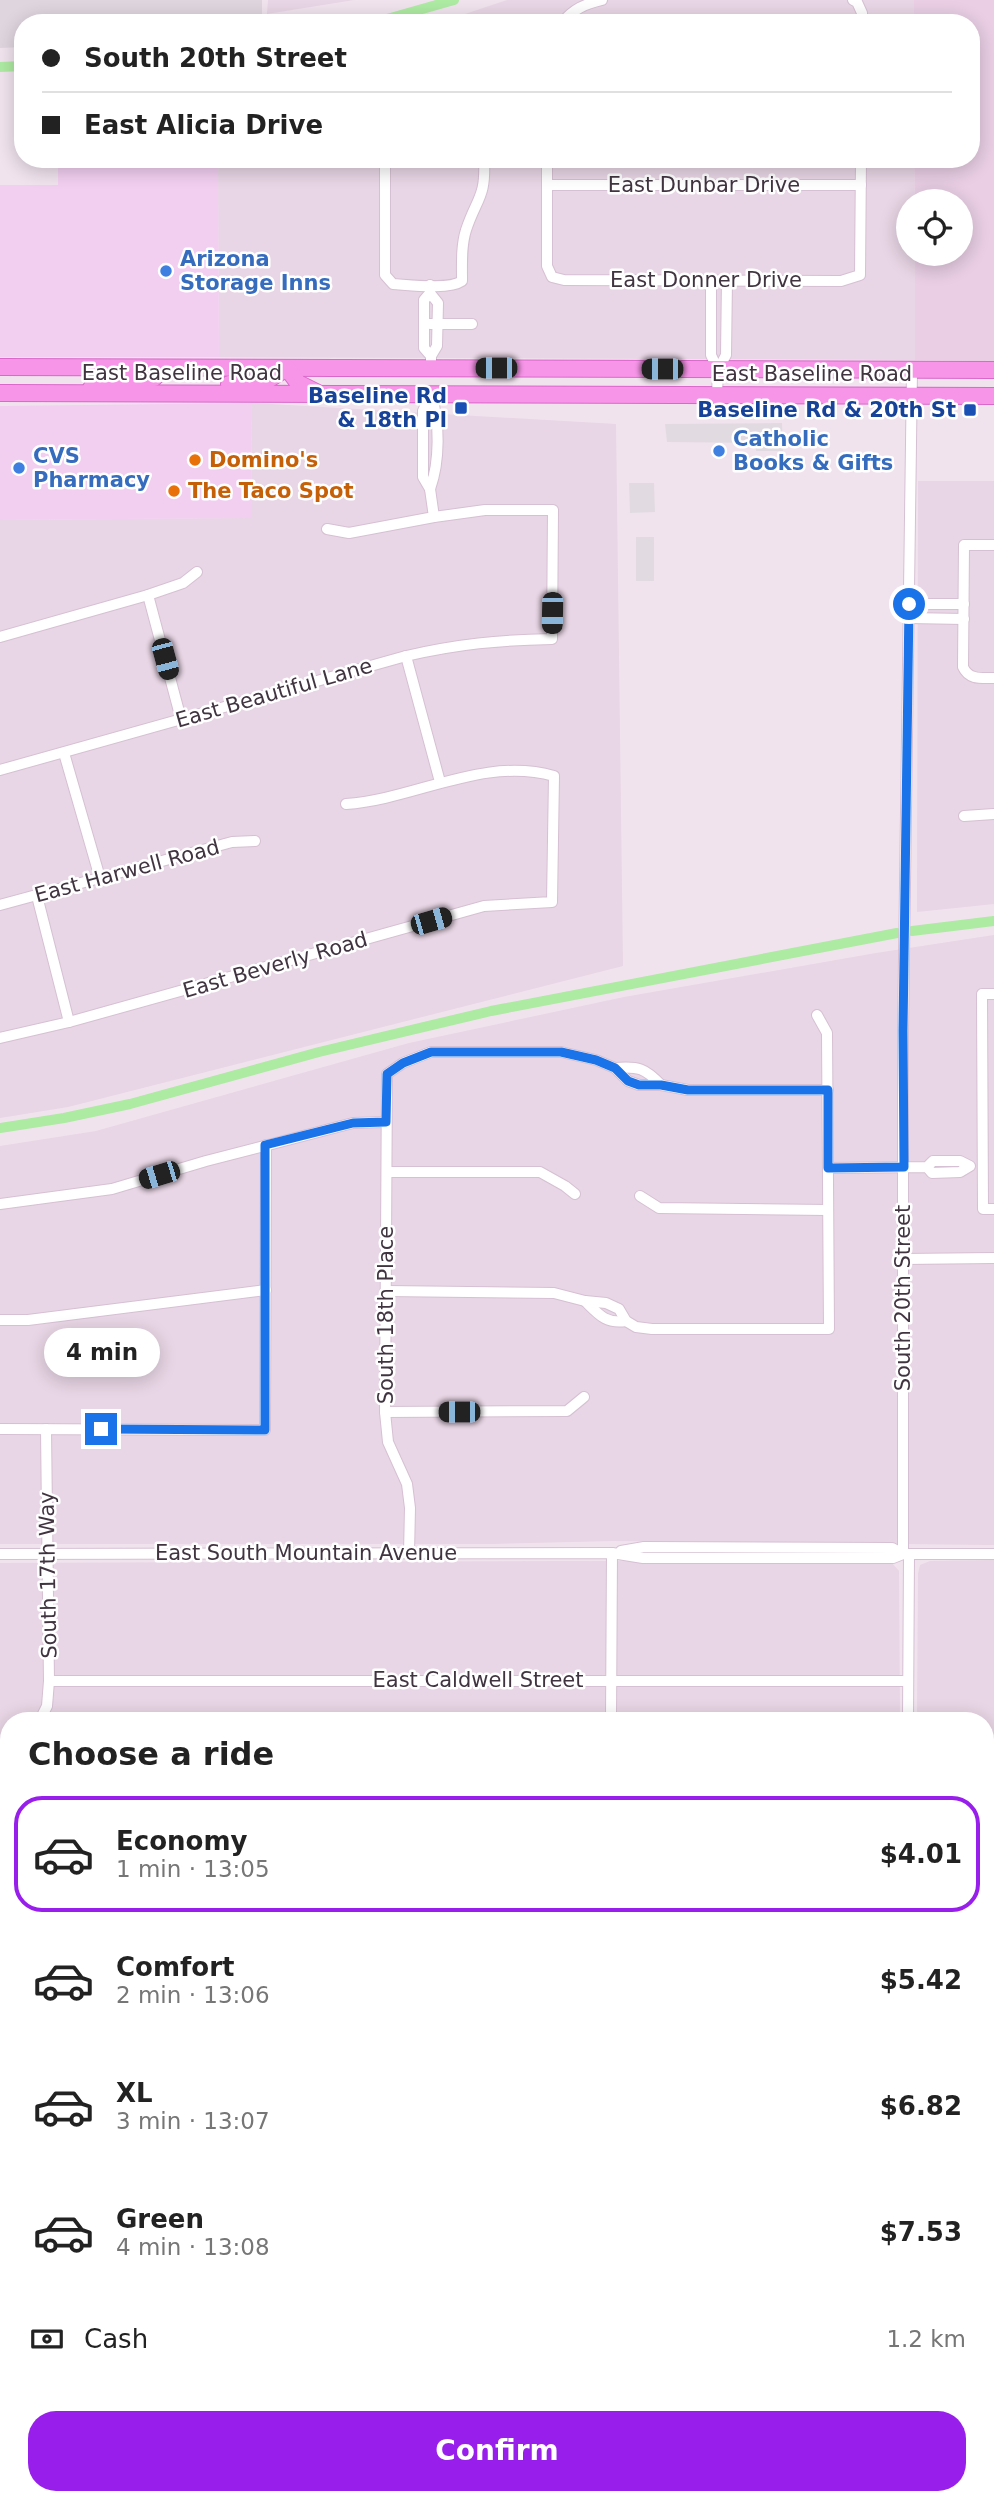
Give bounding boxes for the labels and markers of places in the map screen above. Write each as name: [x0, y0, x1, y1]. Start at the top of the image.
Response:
place label: Arizona Storage Inns: [180, 247, 331, 295]
marker: Arizona Storage Inns: [158, 263, 174, 279]
place label: Baseline Rd & 18th Pl: [308, 384, 447, 432]
place label: Baseline Rd & 20th St: [697, 398, 956, 422]
marker: Baseline Rd & 18th Pl: [453, 400, 469, 416]
marker: Baseline Rd & 20th St: [962, 402, 978, 418]
place label: Catholic Books & Gifts: [733, 427, 893, 475]
marker: Catholic Books & Gifts: [711, 443, 727, 459]
place label: CVS Pharmacy: [33, 444, 150, 492]
place label: Domino's: [209, 448, 318, 472]
marker: Domino's: [187, 452, 203, 468]
marker: CVS Pharmacy: [11, 460, 27, 476]
place label: The Taco Spot: [188, 479, 353, 503]
marker: The Taco Spot: [166, 483, 182, 499]

